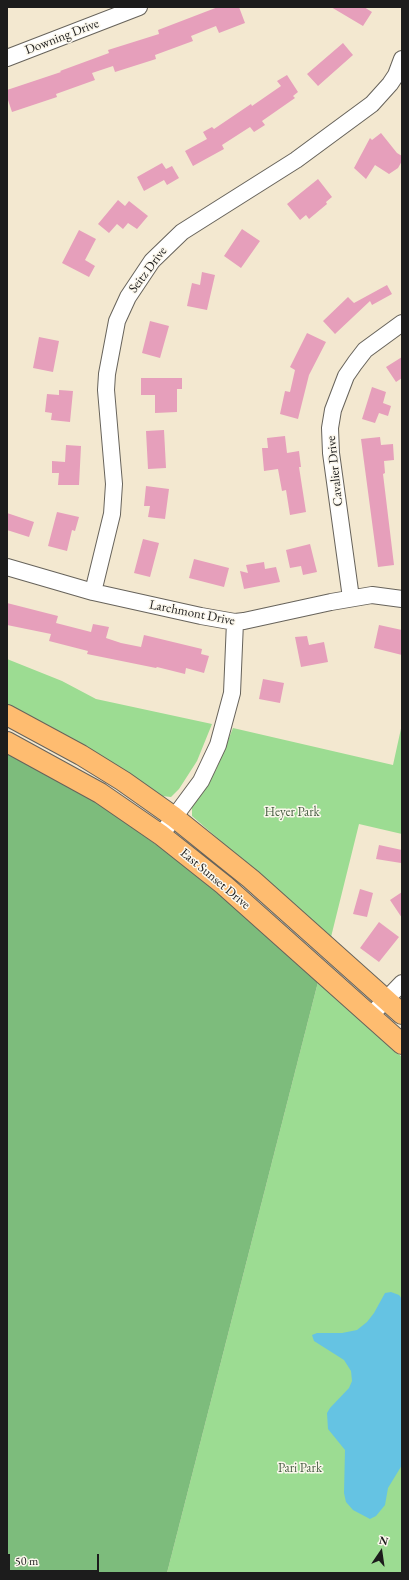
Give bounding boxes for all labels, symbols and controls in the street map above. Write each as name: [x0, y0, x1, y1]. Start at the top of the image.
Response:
street label: Downing Drive: [23, 16, 101, 58]
street label: Seitz Drive: [126, 244, 170, 296]
street label: Cavalier Drive: [324, 435, 346, 507]
street label: Larchmont Drive: [148, 597, 236, 629]
park label: Heyer Park: [264, 804, 320, 820]
street label: East Sunset Drive: [177, 845, 253, 913]
park label: Pari Park: [278, 1460, 322, 1476]
north arrow: [361, 1532, 401, 1572]
text: N: [378, 1532, 390, 1548]
scale bar: [10, 1546, 101, 1572]
text: 50 m: [15, 1553, 38, 1569]

